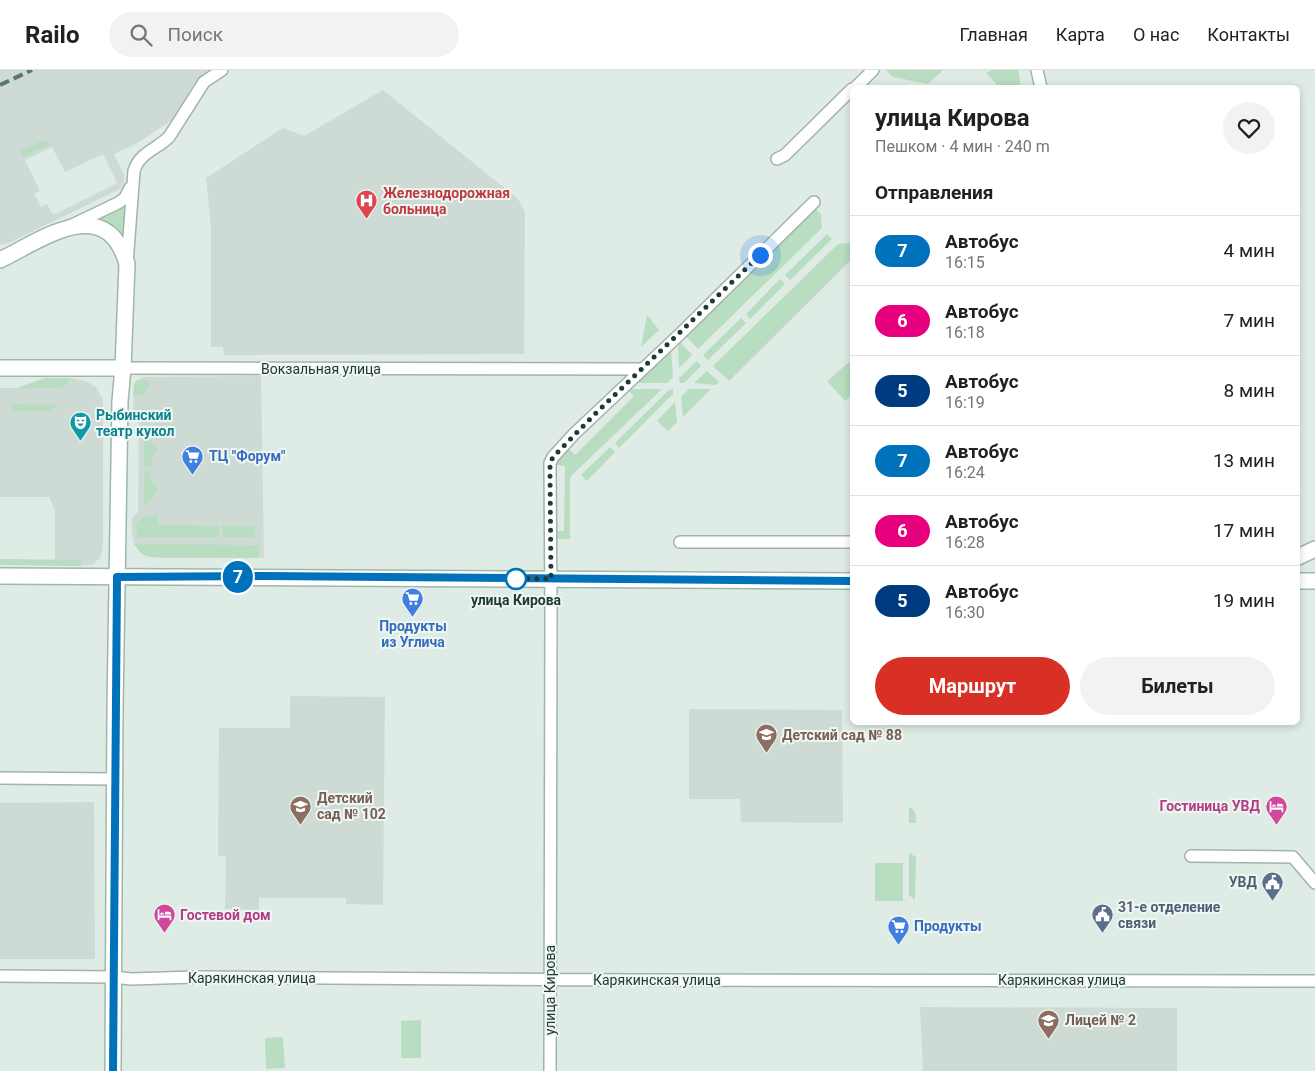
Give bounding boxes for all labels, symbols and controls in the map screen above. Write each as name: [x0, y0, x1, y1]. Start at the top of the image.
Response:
search box: [109, 12, 459, 57]
text: Railo: [25, 21, 79, 49]
icon: search: [127, 21, 155, 49]
text: Поиск: [167, 23, 223, 46]
text: Главная: [959, 24, 1028, 45]
text: Карта: [1056, 24, 1105, 45]
text: О нас: [1133, 24, 1179, 45]
text: Контакты: [1207, 24, 1290, 45]
button: heart: [1223, 102, 1275, 154]
text: улица Кирова: [875, 104, 1030, 132]
text: Пешком · 4 мин · 240 m: [875, 137, 1050, 156]
text: Отправления: [875, 181, 993, 204]
place label: Железнодорожная больница: [383, 185, 510, 217]
hospital icon: Железнодорожная больница: [355, 189, 379, 220]
text: Автобус: [945, 230, 1019, 253]
text: 4 мин: [1224, 239, 1275, 262]
text: 7: [897, 240, 908, 261]
your location: [748, 243, 773, 268]
text: 16:15: [945, 253, 985, 272]
text: Автобус: [945, 300, 1019, 323]
text: 7 мин: [1224, 309, 1275, 332]
text: 6: [897, 310, 908, 331]
text: 16:18: [945, 323, 985, 342]
street label: Вокзальная улица: [261, 361, 381, 377]
text: Автобус: [945, 370, 1019, 393]
text: 8 мин: [1224, 379, 1275, 402]
text: 5: [897, 380, 908, 401]
text: 16:19: [945, 393, 985, 412]
place label: Рыбинский театр кукол: [96, 407, 174, 439]
theatre icon: Рыбинский театр кукол: [68, 411, 92, 442]
text: Автобус: [945, 440, 1019, 463]
supermarket icon: ТЦ "Форум": [181, 444, 205, 475]
place label: ТЦ "Форум": [209, 448, 286, 464]
text: 13 мин: [1213, 449, 1275, 472]
text: 7: [897, 450, 908, 471]
text: 16:24: [945, 463, 985, 482]
text: Автобус: [945, 510, 1019, 533]
text: 17 мин: [1213, 519, 1275, 542]
text: 6: [897, 520, 908, 541]
text: 16:28: [945, 533, 985, 552]
line badge: 7: [222, 561, 254, 593]
text: 7: [233, 566, 243, 587]
marker: улица Кирова: [505, 568, 527, 590]
text: Автобус: [945, 580, 1019, 603]
supermarket icon: Продукты из Углича: [401, 586, 425, 617]
text: 19 мин: [1213, 589, 1275, 612]
text: 5: [897, 590, 908, 611]
place label: улица Кирова: [471, 592, 562, 608]
text: 16:30: [945, 603, 985, 622]
place label: Продукты из Углича: [379, 618, 447, 650]
button: Маршрут: [875, 657, 1070, 715]
button: Билеты: [1080, 657, 1275, 715]
school or university icon: Детский сад № 88: [754, 723, 778, 754]
place label: Детский сад № 88: [782, 727, 902, 743]
place label: Детский сад № 102: [317, 790, 386, 822]
school or university icon: Детский сад № 102: [289, 794, 313, 825]
hotel icon: Гостиница УВД: [1264, 794, 1288, 825]
place label: Гостиница УВД: [1160, 798, 1261, 814]
public building icon: УВД: [1261, 870, 1285, 901]
place label: УВД: [1229, 874, 1258, 890]
place label: 31-е отделение связи: [1118, 899, 1221, 931]
hotel icon: Гостевой дом: [152, 903, 176, 934]
public building icon: 31-е отделение связи: [1090, 903, 1114, 934]
place label: Гостевой дом: [180, 907, 271, 923]
supermarket icon: Продукты: [886, 914, 910, 945]
place label: Продукты: [914, 918, 982, 934]
street label: улица Кирова: [542, 945, 558, 1035]
street label: Карякинская улица: [188, 970, 316, 986]
street label: Карякинская улица: [593, 972, 721, 988]
street label: Карякинская улица: [998, 972, 1126, 988]
school or university icon: Лицей № 2: [1037, 1008, 1061, 1039]
place label: Лицей № 2: [1065, 1012, 1136, 1028]

